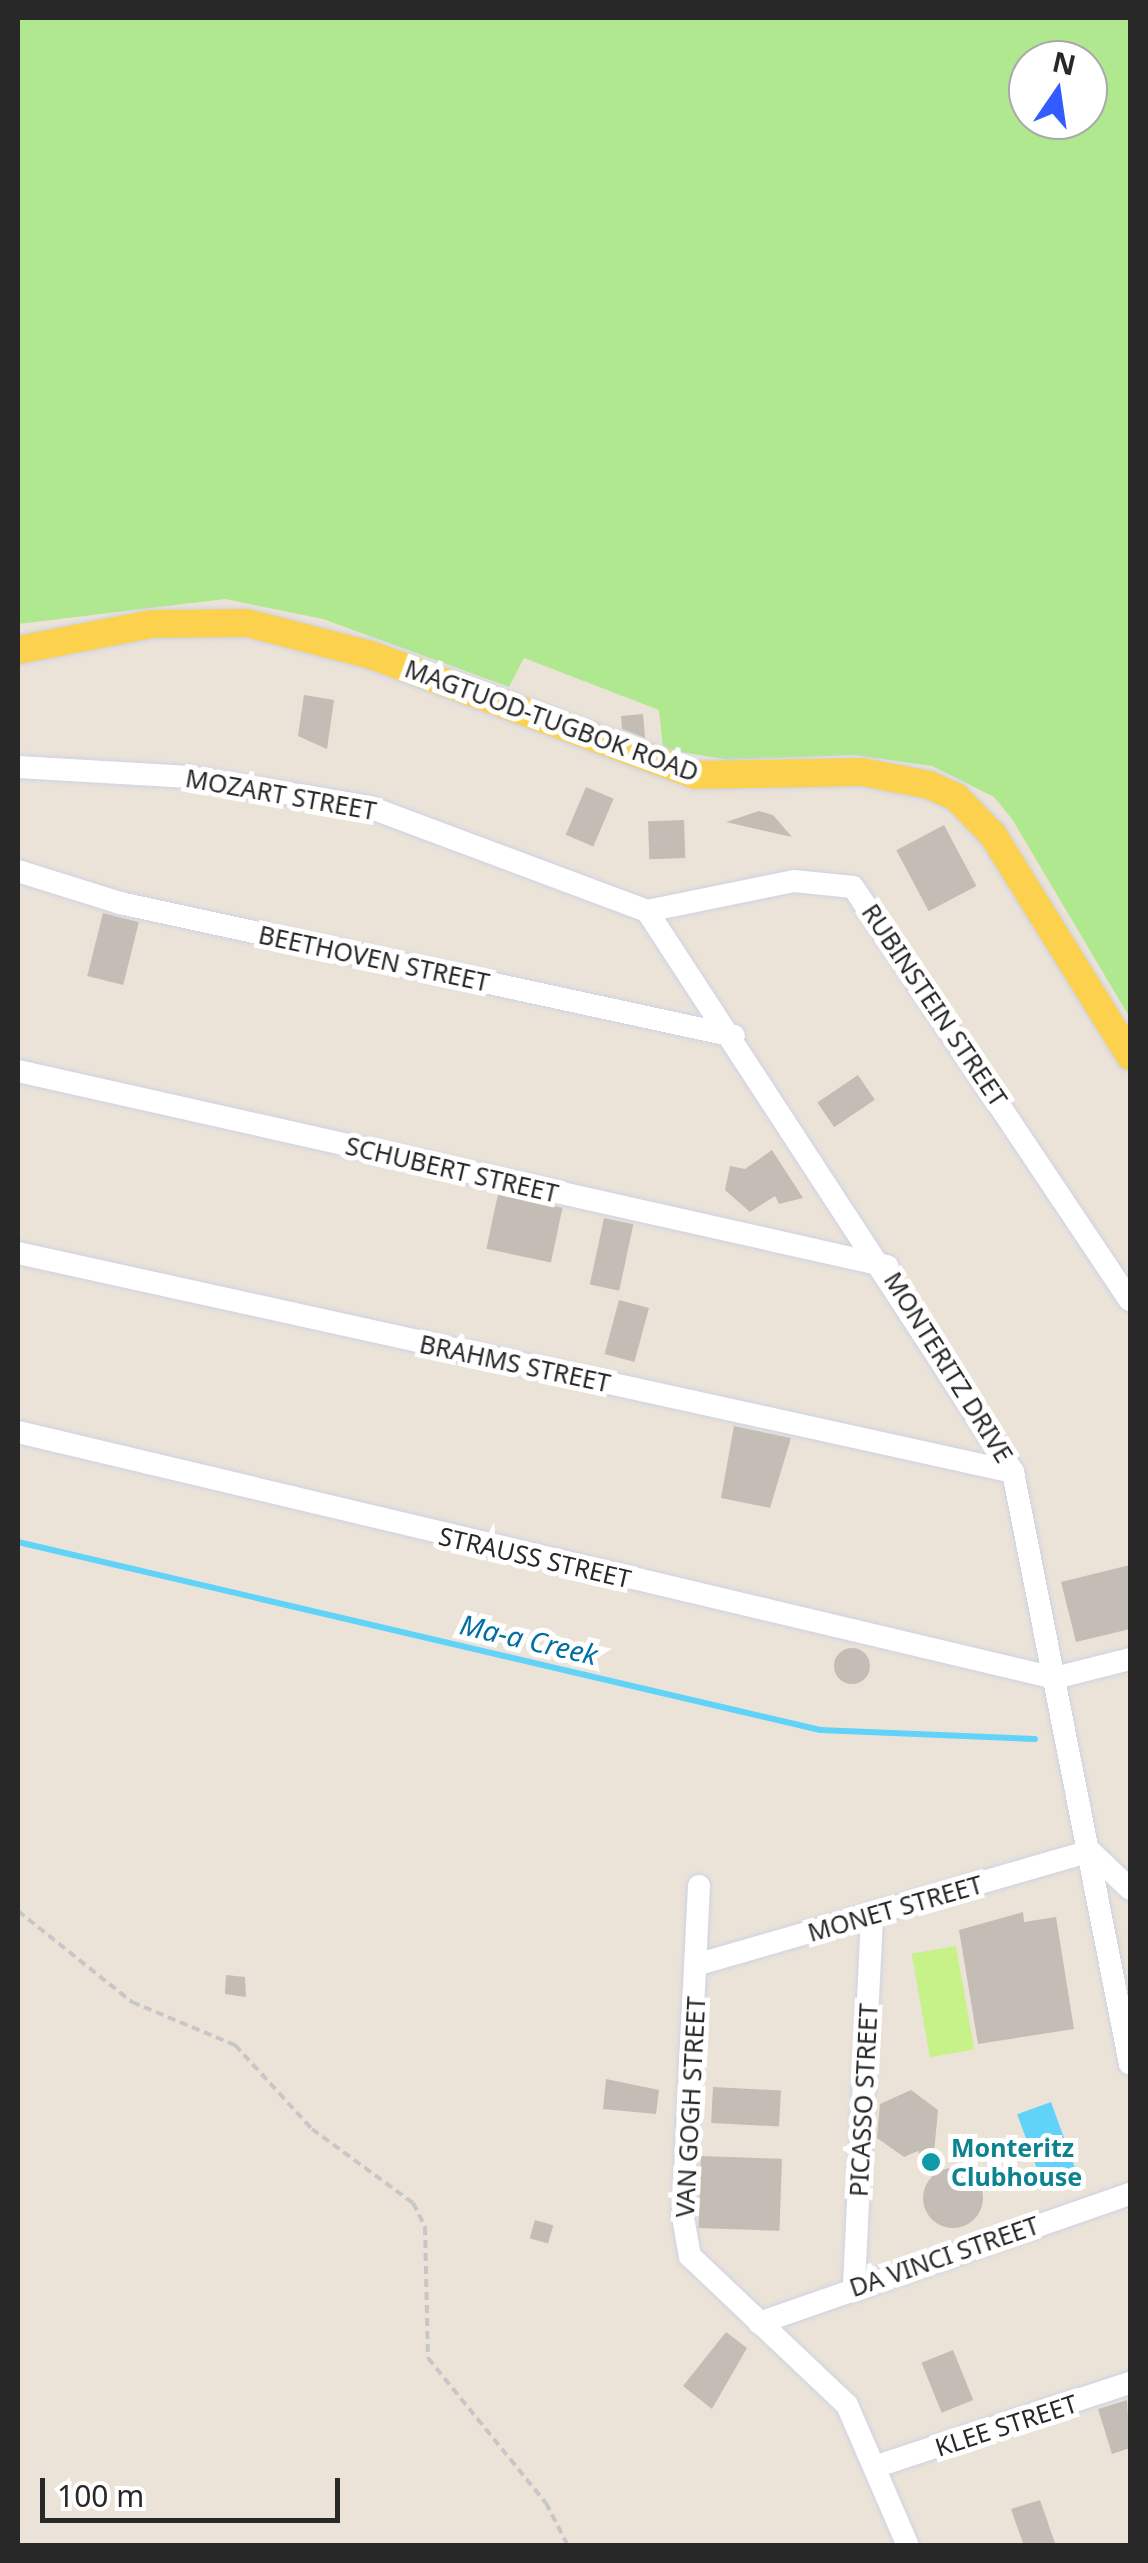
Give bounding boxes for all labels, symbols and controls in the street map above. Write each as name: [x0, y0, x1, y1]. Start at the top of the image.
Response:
north arrow: [1008, 40, 1108, 140]
text: N: [1049, 42, 1080, 84]
street label: MAGTUOD-TUGBOK ROAD: [401, 653, 703, 787]
street label: MOZART STREET: [183, 762, 379, 826]
street label: RUBINSTEIN STREET: [856, 898, 1014, 1112]
street label: BEETHOVEN STREET: [256, 919, 492, 997]
street label: SCHUBERT STREET: [343, 1130, 561, 1208]
street label: MONTERITZ DRIVE: [878, 1266, 1020, 1468]
street label: BRAHMS STREET: [417, 1328, 613, 1398]
street label: STRAUSS STREET: [436, 1520, 634, 1594]
water label: Ma-a Creek: [457, 1607, 601, 1671]
street label: MONET STREET: [804, 1869, 986, 1947]
street label: VAN GOGH STREET: [669, 1996, 711, 2218]
street label: PICASSO STREET: [843, 2002, 883, 2198]
place label: Monteritz Clubhouse: [951, 2133, 1082, 2192]
marker: Monteritz Clubhouse: [920, 2151, 942, 2173]
street label: DA VINCI STREET: [845, 2210, 1043, 2302]
street label: KLEE STREET: [931, 2388, 1081, 2462]
scale bar: [45, 2458, 345, 2520]
text: 100 m: [57, 2475, 144, 2516]

